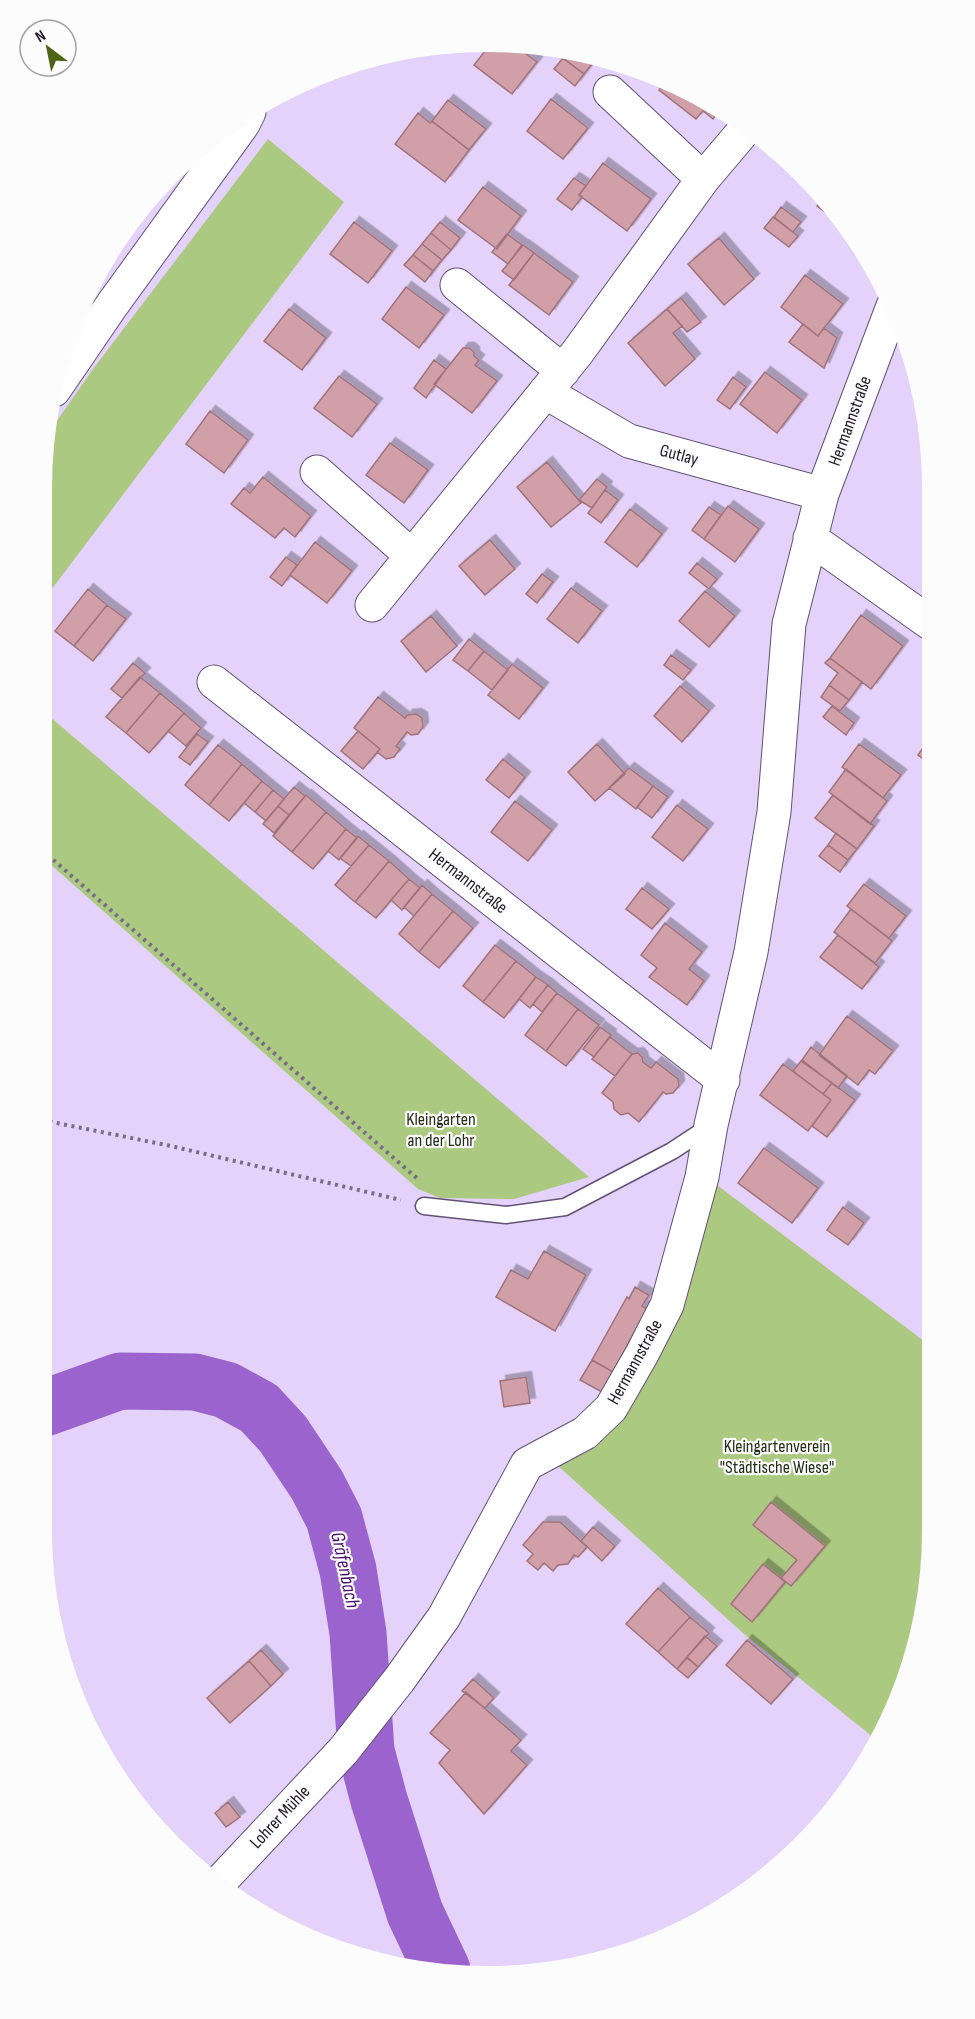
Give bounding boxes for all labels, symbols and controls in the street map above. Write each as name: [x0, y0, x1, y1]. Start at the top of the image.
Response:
north arrow: [18, 18, 78, 78]
text: N: [32, 26, 50, 47]
street label: Hermannstraße: [824, 373, 876, 469]
street label: Gutlay: [657, 440, 701, 470]
street label: Hermannstraße: [424, 844, 512, 918]
park label: Kleingarten an der Lohr: [406, 1109, 476, 1151]
street label: Hermannstraße: [603, 1316, 667, 1408]
park label: Kleingartenverein "Städtische Wiese": [720, 1436, 834, 1478]
water label: Gräfenbach: [325, 1530, 365, 1610]
street label: Lohrer Mühle: [246, 1781, 314, 1853]

